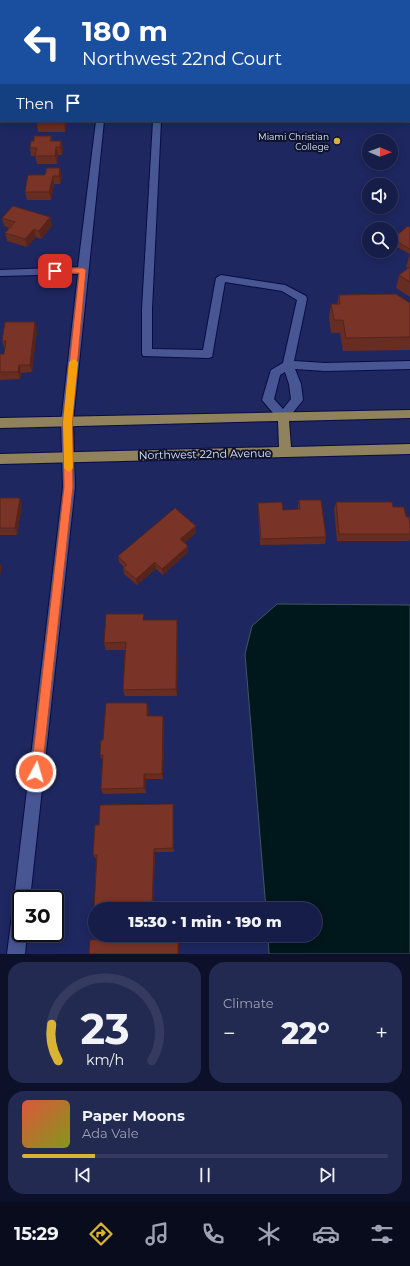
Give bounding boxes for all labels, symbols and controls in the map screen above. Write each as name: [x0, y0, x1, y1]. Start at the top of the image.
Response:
text: 180 m: [82, 14, 168, 48]
icon: left: [16, 16, 68, 68]
text: Northwest 22nd Court: [82, 48, 282, 70]
icon: arrive: [62, 92, 84, 114]
text: Then: [16, 94, 54, 113]
place label: Miami Christian College: [258, 131, 330, 152]
north arrow: [362, 134, 398, 170]
map controls: [362, 134, 398, 258]
marker: Miami Christian College: [332, 136, 342, 146]
button: sound: [362, 178, 398, 214]
button: search: [362, 222, 398, 258]
pin: [38, 254, 72, 288]
icon: arrive: [44, 260, 66, 282]
street label: Northwest 22nd Avenue: [138, 446, 272, 462]
position arrow: [15, 751, 57, 793]
speed limit sign: 30: [12, 890, 64, 942]
text: 15:30 · 1 min · 190 m: [128, 912, 282, 931]
text: Climate: [223, 995, 274, 1011]
text: 23: [80, 1003, 129, 1053]
text: 22°: [281, 1015, 330, 1052]
text: −: [223, 1020, 236, 1047]
text: +: [375, 1020, 388, 1047]
text: km/h: [85, 1050, 124, 1068]
text: Paper Moons: [82, 1106, 185, 1125]
text: Ada Vale: [82, 1125, 139, 1141]
icon: previous: [72, 1164, 94, 1186]
icon: pause: [194, 1164, 216, 1186]
icon: next: [316, 1164, 338, 1186]
icon: directions: [87, 1220, 115, 1248]
icon: music: [143, 1220, 171, 1248]
icon: phone: [199, 1220, 227, 1248]
icon: climate: [255, 1220, 283, 1248]
icon: car: [312, 1220, 340, 1248]
icon: filters: [368, 1220, 396, 1248]
text: 15:29: [14, 1223, 59, 1245]

